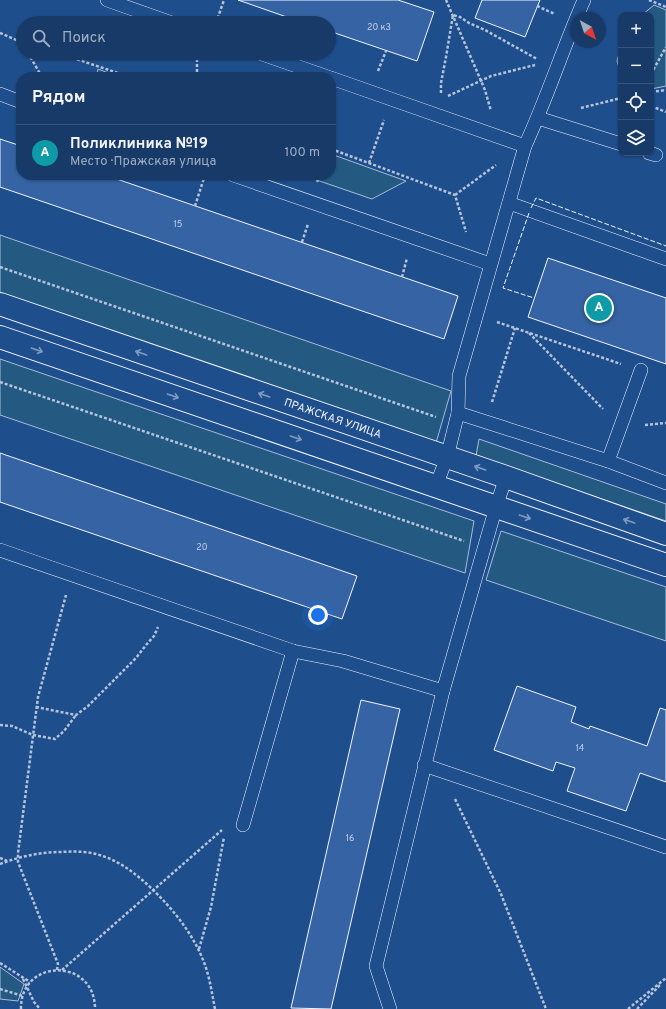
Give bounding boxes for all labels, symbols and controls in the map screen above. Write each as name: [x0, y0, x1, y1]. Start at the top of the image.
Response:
north arrow: [570, 12, 606, 48]
map controls: [618, 12, 654, 156]
button: +: [618, 12, 654, 48]
search box: [16, 16, 336, 60]
house number: 20 к3: [367, 22, 391, 33]
icon: search: [30, 27, 52, 49]
text: Поиск: [62, 29, 106, 48]
button: −: [618, 48, 654, 84]
button: locate: [618, 84, 654, 120]
text: Рядом: [32, 87, 85, 109]
button: layers: [618, 120, 654, 156]
text: Поликлиника №19: [70, 135, 208, 154]
text: A: [40, 145, 50, 161]
text: 100 m: [284, 145, 320, 161]
text: Место · Пражская улица: [70, 154, 216, 170]
house number: 15: [174, 219, 182, 230]
pin: A: [586, 293, 612, 323]
one-way arrow: [30, 347, 43, 354]
one-way arrow: [136, 348, 148, 356]
one-way arrow: [259, 390, 271, 398]
one-way arrow: [167, 393, 179, 401]
street label: ПРАЖСКАЯ УЛИЦА: [282, 396, 383, 442]
one-way arrow: [290, 435, 302, 443]
one-way arrow: [474, 464, 487, 471]
one-way arrow: [518, 514, 531, 521]
one-way arrow: [624, 516, 636, 524]
house number: 20: [196, 542, 208, 553]
your location: [308, 605, 328, 625]
house number: 14: [576, 743, 585, 754]
house number: 16: [346, 833, 354, 844]

